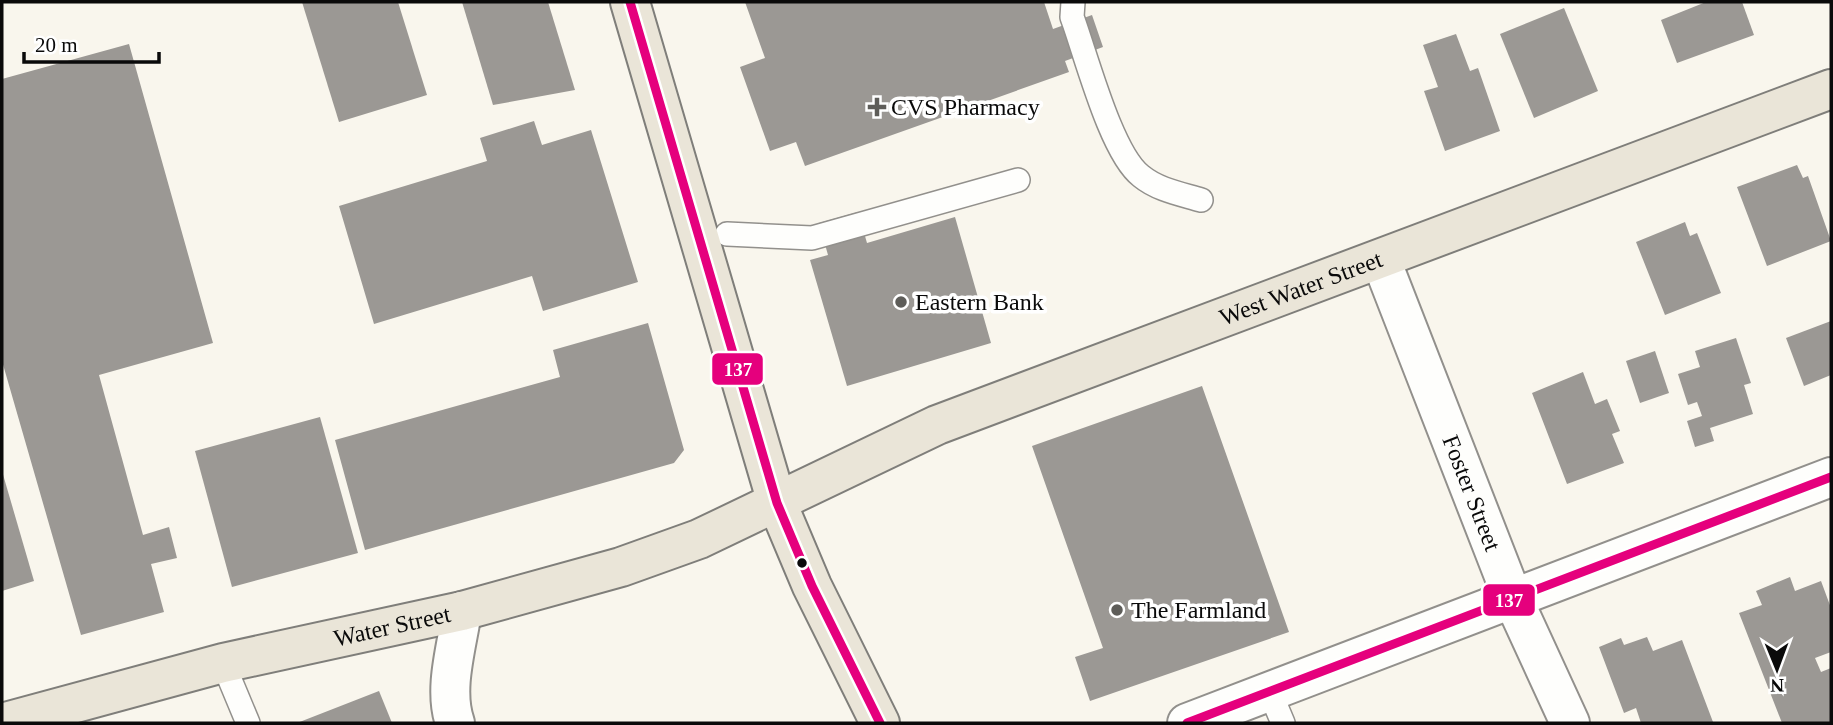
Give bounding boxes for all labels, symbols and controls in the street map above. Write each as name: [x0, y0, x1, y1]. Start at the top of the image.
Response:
scale bar: [24, 21, 159, 65]
text: 20 m: [35, 33, 78, 57]
place label: CVS Pharmacy: [891, 94, 1040, 120]
marker: CVS Pharmacy: [869, 99, 885, 115]
street label: West Water Street: [1216, 246, 1386, 331]
place label: Eastern Bank: [915, 289, 1044, 315]
marker: Eastern Bank: [893, 294, 909, 310]
line badge: 137: [711, 352, 764, 386]
text: 137: [724, 359, 753, 380]
street label: Foster Street: [1437, 431, 1506, 555]
unlabelled marker: [795, 556, 809, 570]
line badge: 137: [1482, 583, 1536, 617]
text: 137: [1495, 590, 1524, 611]
place label: The Farmland: [1131, 597, 1266, 623]
street label: Water Street: [331, 601, 453, 652]
marker: The Farmland: [1109, 602, 1125, 618]
north arrow: [1742, 634, 1812, 704]
text: N: [1770, 675, 1784, 696]

